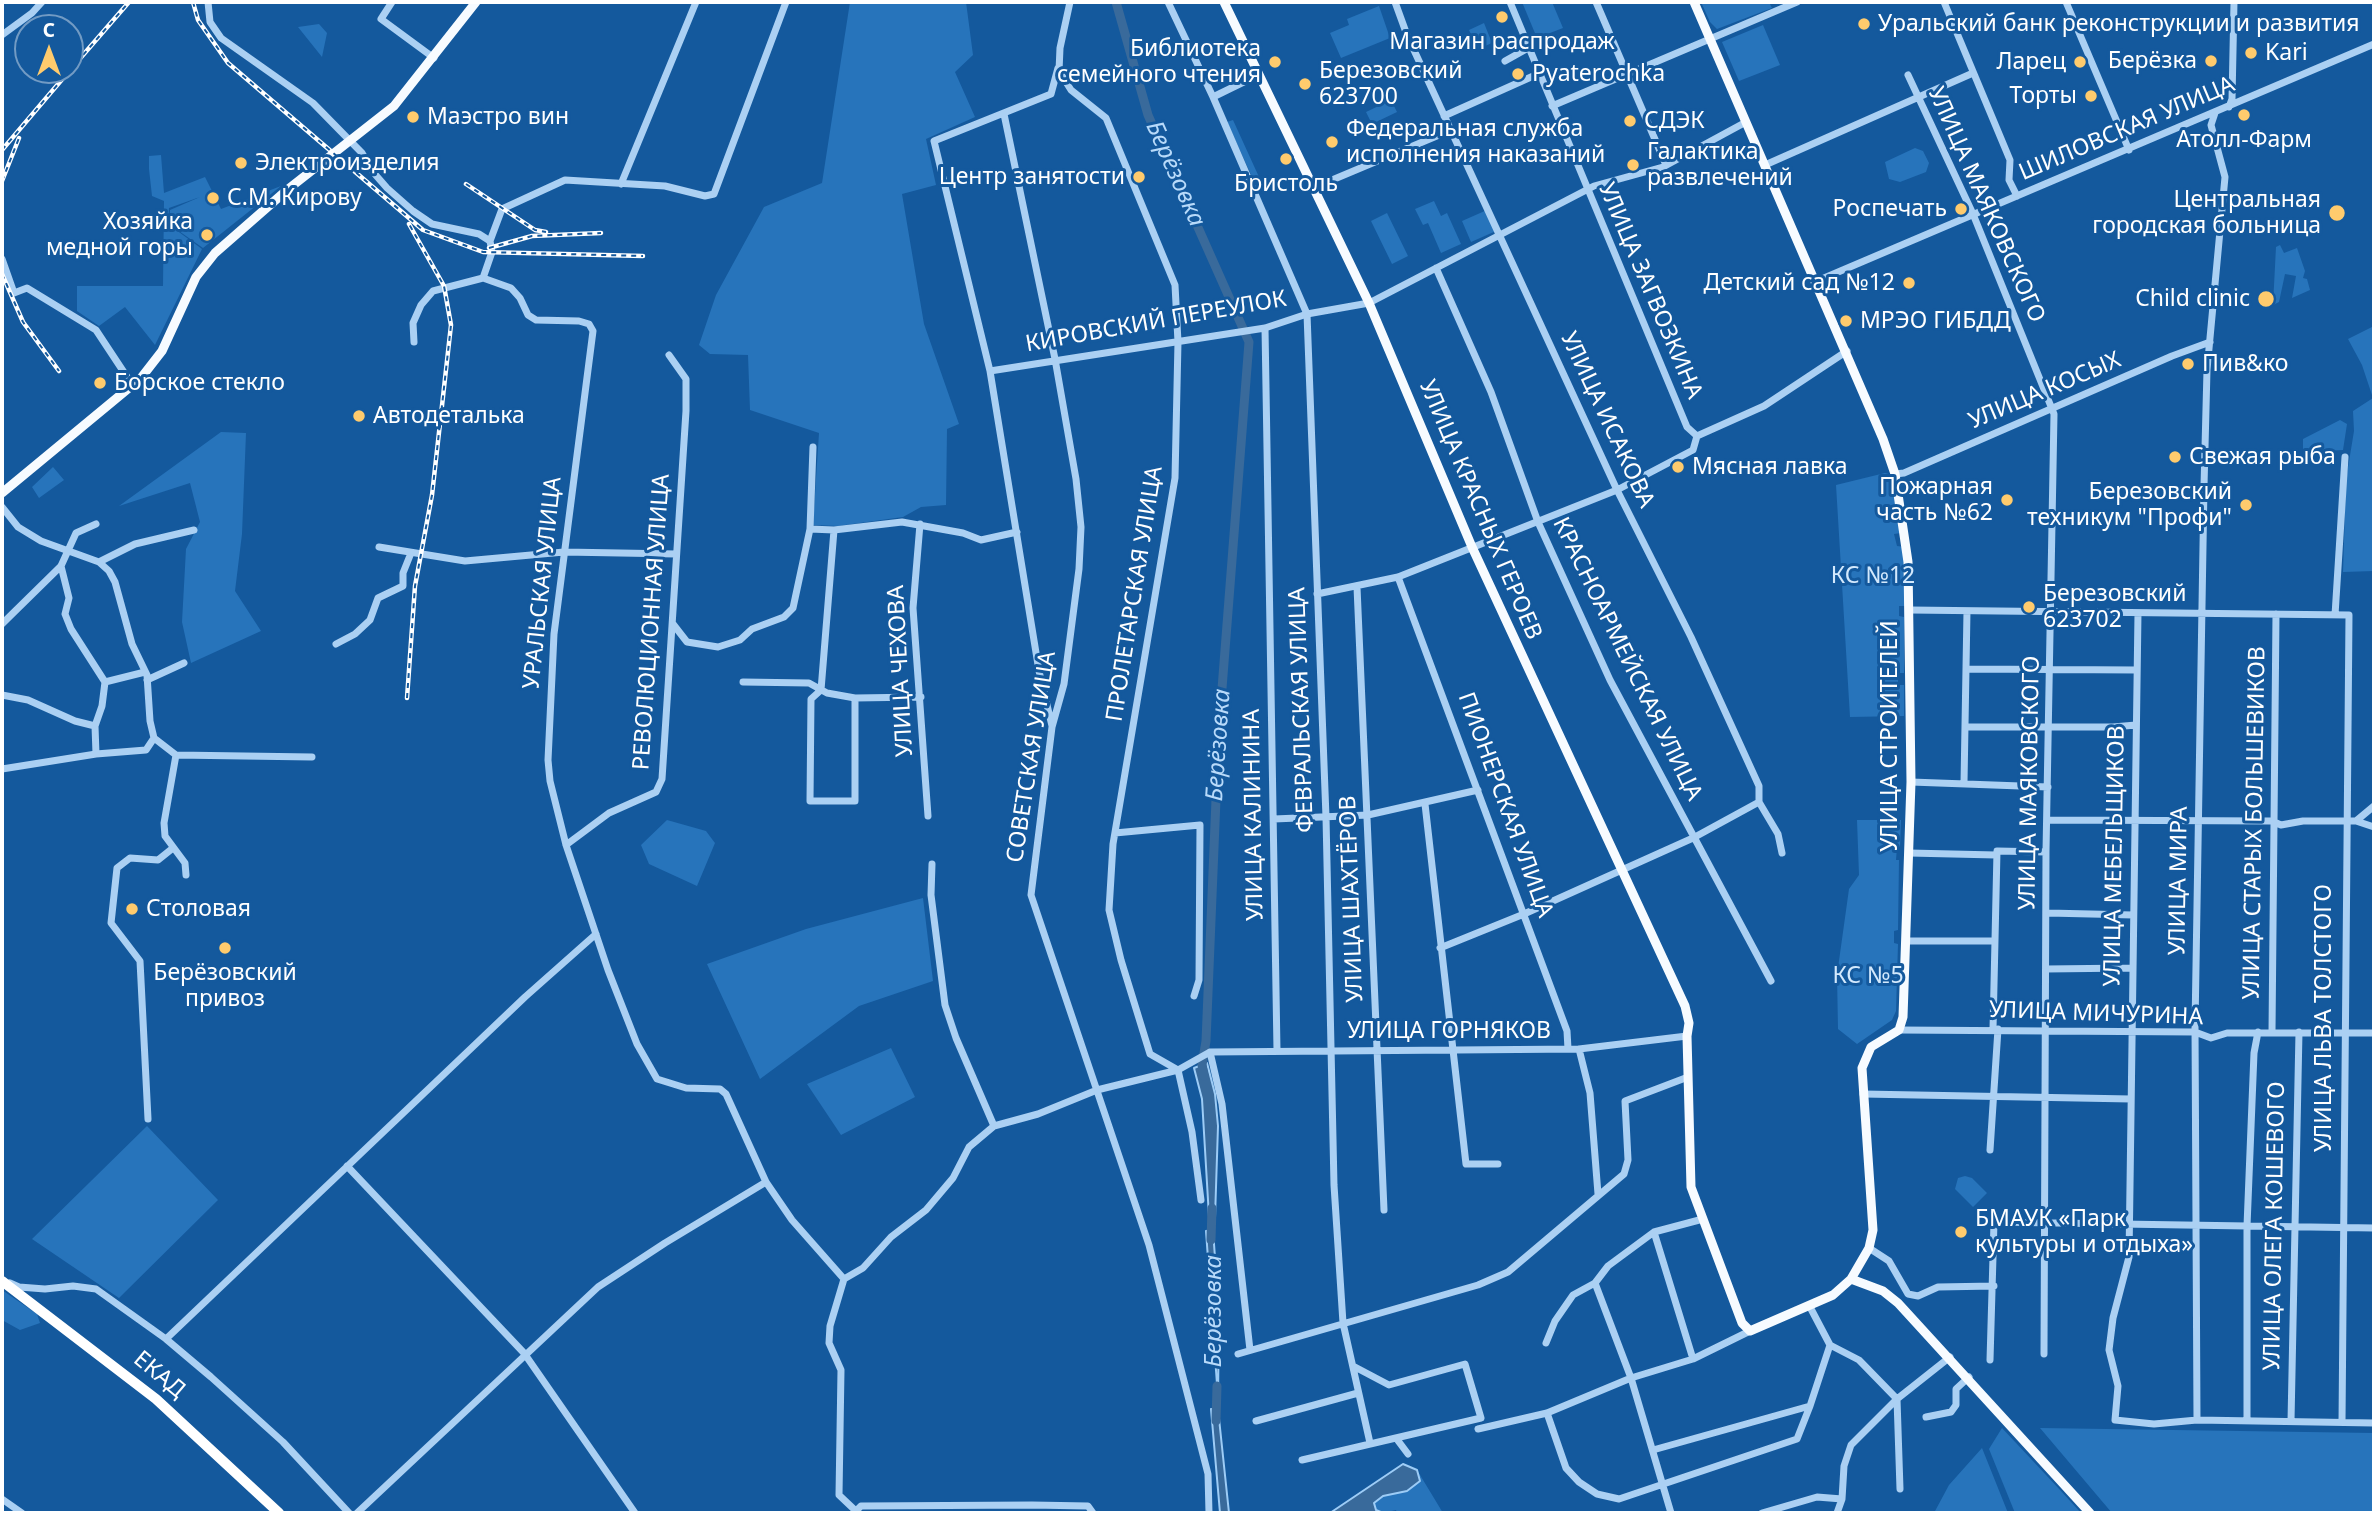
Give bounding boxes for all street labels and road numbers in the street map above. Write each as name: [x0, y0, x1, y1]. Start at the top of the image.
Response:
street label: ШИЛОВСКАЯ УЛИЦА: [2015, 71, 2239, 187]
street label: УЛИЦА МАЯКОВСКОГО: [1922, 83, 2050, 327]
street label: УЛИЦА ЗАГВОЗКИНА: [1592, 179, 1708, 403]
street label: КИРОВСКИЙ ПЕРЕУЛОК: [1023, 285, 1289, 359]
street label: УЛИЦА ИСАКОВА: [1554, 328, 1660, 512]
street label: УЛИЦА КОСЫХ: [1965, 347, 2125, 435]
street label: УЛИЦА КРАСНЫХ ГЕРОЕВ: [1413, 376, 1547, 644]
street label: ПРОЛЕТАРСКАЯ УЛИЦА: [1101, 464, 1169, 724]
street label: РЕВОЛЮЦИОННАЯ УЛИЦА: [628, 473, 676, 771]
street label: УРАЛЬСКАЯ УЛИЦА: [518, 476, 568, 690]
street label: КРАСНОАРМЕЙСКАЯ УЛИЦА: [1546, 513, 1708, 805]
street label: УЛИЦА ЧЕХОВА: [883, 585, 919, 757]
street label: ФЕВРАЛЬСКАЯ УЛИЦА: [1284, 587, 1320, 833]
street label: УЛИЦА СТРОИТЕЛЕЙ: [1876, 620, 1904, 852]
street label: УЛИЦА СТАРЫХ БОЛЬШЕВИКОВ: [2238, 646, 2272, 1000]
street label: СОВЕТСКАЯ УЛИЦА: [1002, 649, 1062, 865]
street label: УЛИЦА МАЯКОВСКОГО: [2014, 655, 2046, 911]
street label: ПИОНЕРСКАЯ УЛИЦА: [1451, 689, 1559, 921]
street label: УЛИЦА КАЛИНИНА: [1238, 709, 1270, 921]
street label: УЛИЦА МЕБЕЛЬЩИКОВ: [2099, 725, 2131, 987]
street label: УЛИЦА ШАХТЁРОВ: [1335, 795, 1369, 1003]
street label: УЛИЦА МИРА: [2164, 806, 2194, 956]
street label: УЛИЦА ЛЬВА ТОЛСТОГО: [2310, 884, 2338, 1152]
street label: УЛИЦА МИЧУРИНА: [1988, 996, 2204, 1032]
street label: УЛИЦА ГОРНЯКОВ: [1347, 1017, 1551, 1045]
street label: УЛИЦА ОЛЕГА КОШЕВОГО: [2259, 1081, 2291, 1371]
street label: ЕКАД: [128, 1346, 190, 1404]

